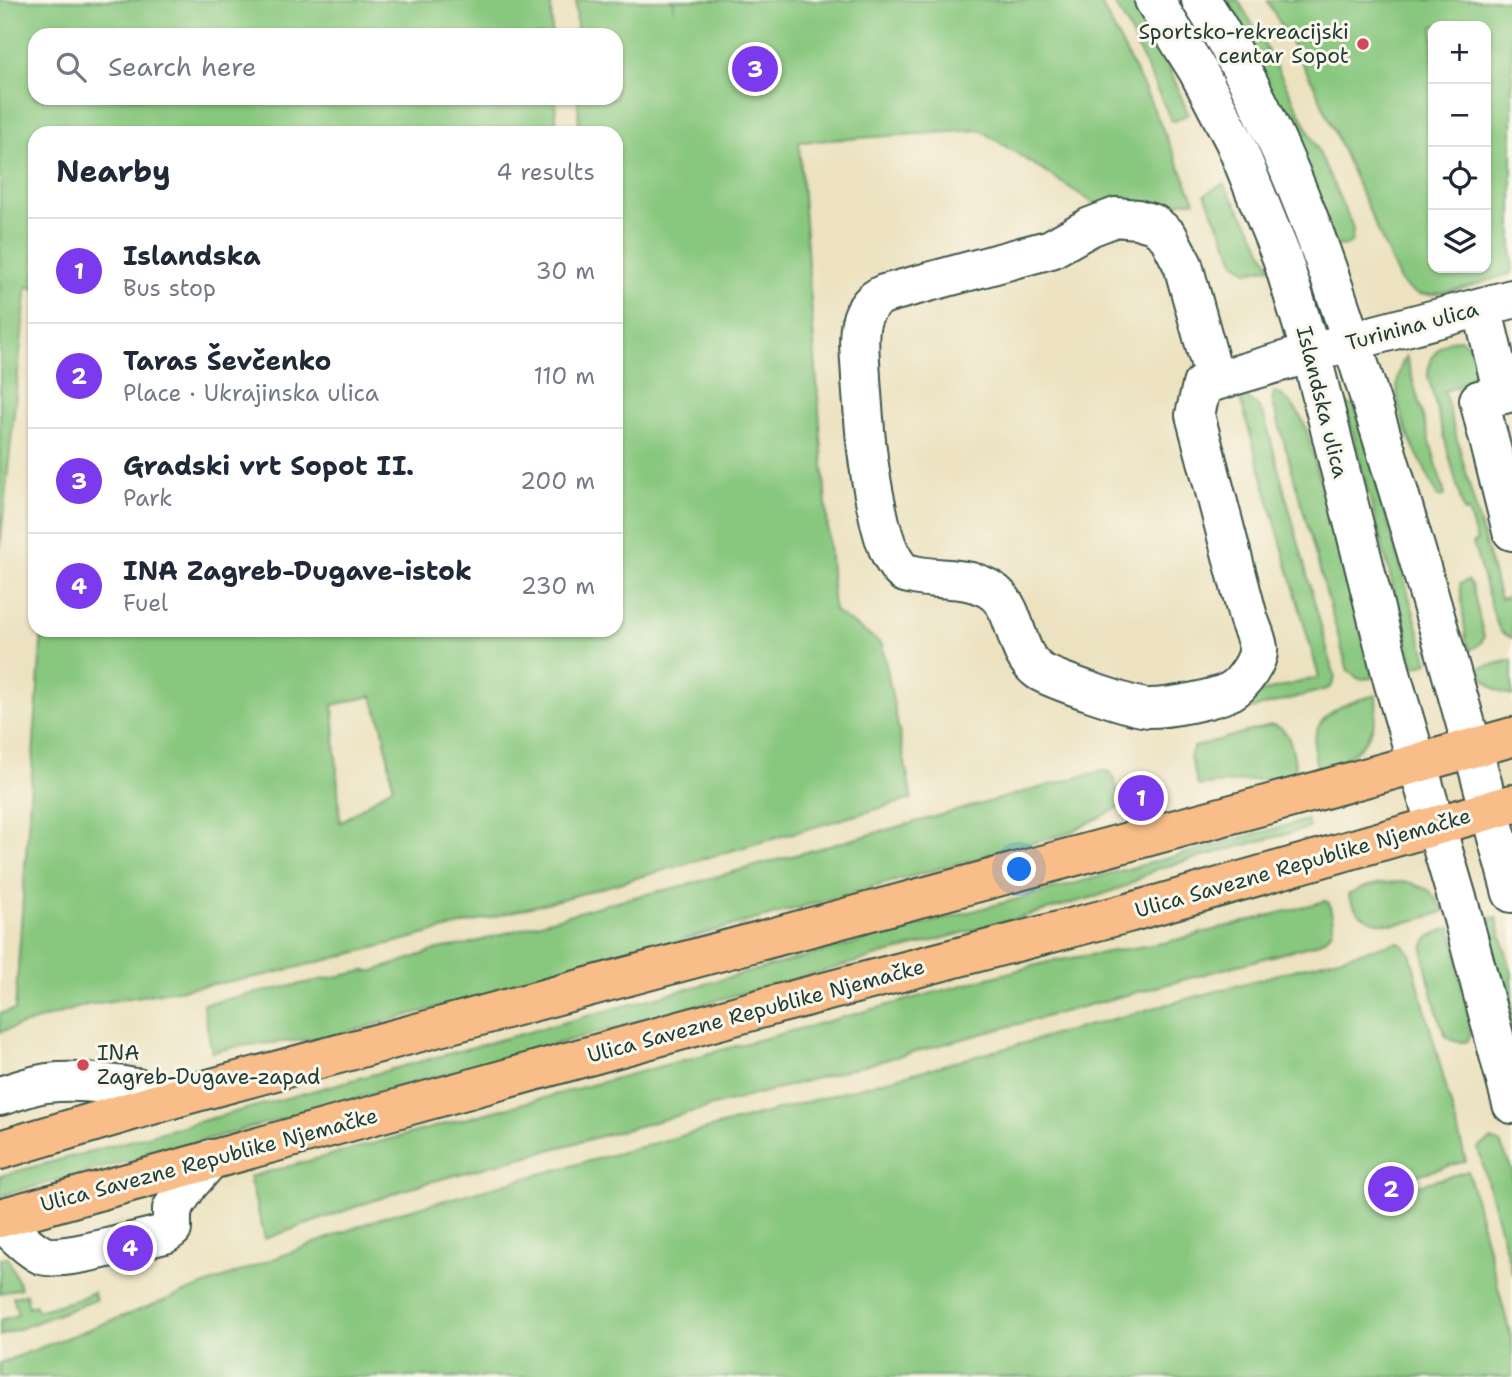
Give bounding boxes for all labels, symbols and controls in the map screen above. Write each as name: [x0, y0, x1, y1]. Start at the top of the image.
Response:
place label: Sportsko-rekreacijski centar Sopot: [1138, 18, 1349, 70]
map controls: [1428, 21, 1491, 273]
button: +: [1428, 21, 1491, 84]
search box: [28, 28, 623, 105]
marker: Sportsko-rekreacijski centar Sopot: [1355, 36, 1371, 52]
pin: 3: [732, 43, 778, 95]
icon: search: [52, 48, 90, 86]
text: Search here: [108, 49, 257, 84]
button: −: [1428, 84, 1491, 147]
button: locate: [1428, 147, 1491, 210]
text: Nearby: [56, 151, 171, 192]
text: 4 results: [496, 157, 595, 187]
button: layers: [1428, 210, 1491, 273]
text: Islandska: [123, 238, 261, 273]
text: 1: [74, 256, 84, 286]
text: 30 m: [536, 256, 595, 286]
text: Bus stop: [123, 273, 216, 303]
street label: Turinina ulica: [1343, 295, 1481, 357]
street label: Islandska ulica: [1290, 323, 1354, 481]
text: Taras Ševčenko: [123, 343, 331, 378]
text: 2: [71, 361, 87, 391]
text: 110 m: [533, 361, 595, 391]
text: Place · Ukrajinska ulica: [123, 378, 379, 408]
text: Gradski vrt Sopot II.: [123, 448, 414, 483]
text: 3: [71, 466, 87, 496]
text: 200 m: [520, 466, 595, 496]
text: Park: [123, 483, 172, 513]
text: INA Zagreb-Dugave-istok: [123, 553, 472, 588]
text: 4: [71, 571, 87, 601]
text: 230 m: [521, 571, 595, 601]
text: Fuel: [123, 588, 168, 618]
pin: 1: [1118, 772, 1164, 824]
street label: Ulica Savezne Republike Njemačke: [1132, 802, 1474, 924]
your location: [1002, 852, 1036, 886]
street label: Ulica Savezne Republike Njemačke: [584, 952, 928, 1070]
place label: INA Zagreb-Dugave-zapad: [97, 1039, 320, 1091]
marker: INA Zagreb-Dugave-zapad: [75, 1057, 91, 1073]
street label: Ulica Savezne Republike Njemačke: [37, 1101, 381, 1219]
pin: 2: [1368, 1163, 1414, 1215]
pin: 4: [107, 1222, 153, 1274]

